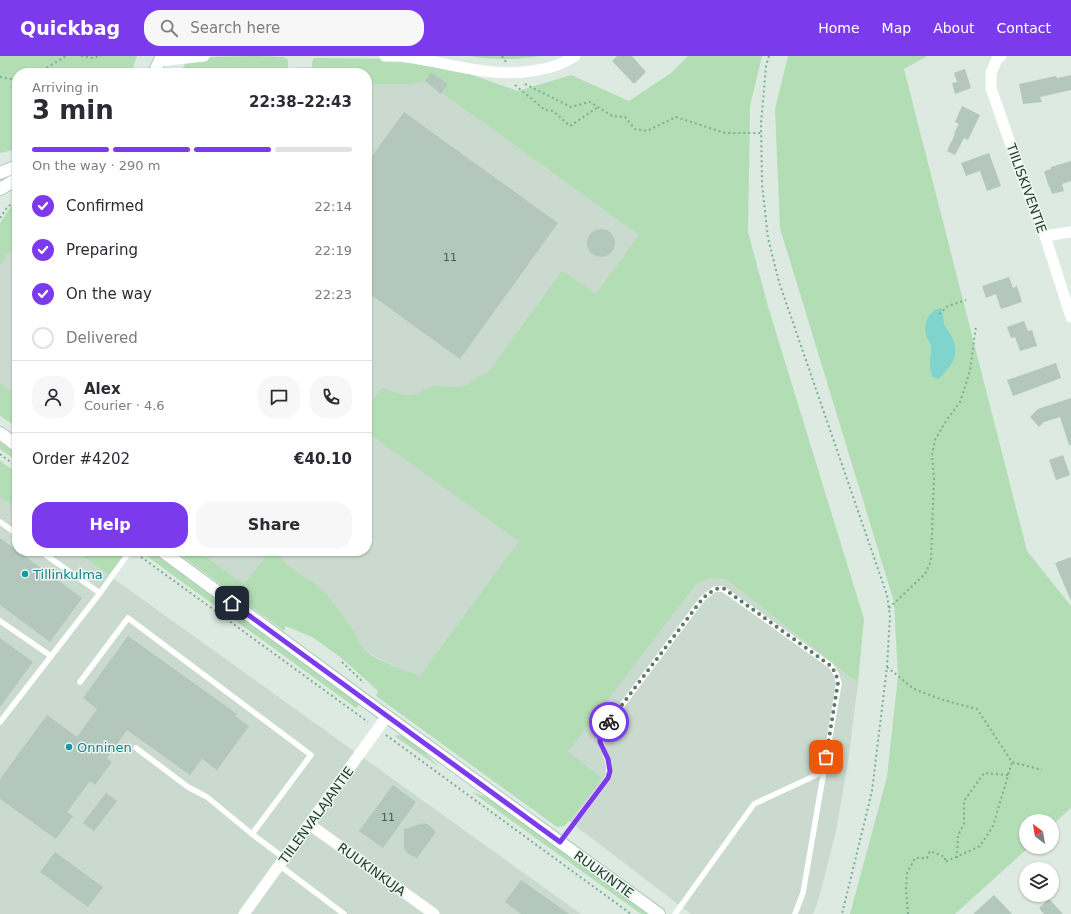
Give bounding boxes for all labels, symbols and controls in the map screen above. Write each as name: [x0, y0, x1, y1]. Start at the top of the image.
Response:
search box: [144, 10, 424, 46]
text: Quickbag: [20, 17, 120, 39]
icon: search: [158, 17, 180, 39]
text: Search here: [190, 19, 280, 37]
text: Home: [818, 20, 860, 36]
text: Map: [882, 20, 911, 36]
text: About: [933, 20, 975, 36]
text: Contact: [997, 20, 1051, 36]
text: Arriving in: [32, 80, 99, 95]
text: 22:38–22:43: [249, 93, 352, 111]
text: 3 min: [32, 95, 114, 125]
street label: TIILISKIVENTIE: [1003, 140, 1050, 235]
text: On the way · 290 m: [32, 158, 160, 173]
icon: check: [32, 195, 54, 217]
text: Confirmed: [66, 197, 144, 215]
text: 22:14: [315, 199, 352, 214]
icon: check: [32, 239, 54, 261]
text: Preparing: [66, 241, 138, 259]
text: 22:19: [315, 243, 352, 258]
house number: 11: [443, 251, 457, 264]
icon: check: [32, 283, 54, 305]
text: On the way: [66, 285, 152, 303]
text: 22:23: [315, 287, 352, 302]
text: Delivered: [66, 329, 138, 347]
button: person: [32, 376, 74, 418]
button: chat: [258, 376, 300, 418]
button: phone: [310, 376, 352, 418]
text: Alex: [84, 380, 121, 398]
text: Courier · 4.6: [84, 398, 165, 413]
text: Order #4202: [32, 450, 130, 468]
text: €40.10: [294, 450, 352, 468]
button: Help: [32, 502, 188, 548]
button: Share: [196, 502, 352, 548]
place label: Tillinkulma: [32, 567, 103, 582]
marker: Tillinkulma: [20, 569, 30, 579]
pin: [215, 586, 249, 620]
icon: home: [221, 592, 243, 614]
courier: [589, 702, 629, 742]
icon: bike: [598, 711, 620, 733]
place label: Onninen: [77, 740, 132, 755]
pin: [809, 740, 843, 774]
marker: Onninen: [64, 742, 74, 752]
icon: bag: [815, 746, 837, 768]
street label: TIILENVALAJANTIE: [276, 764, 357, 868]
house number: 11: [381, 811, 395, 824]
north arrow: [1019, 814, 1059, 854]
map controls: [1019, 814, 1059, 902]
street label: RUUKINKUJA: [335, 840, 409, 899]
street label: RUUKINTIE: [571, 848, 636, 901]
button: layers: [1019, 862, 1059, 902]

